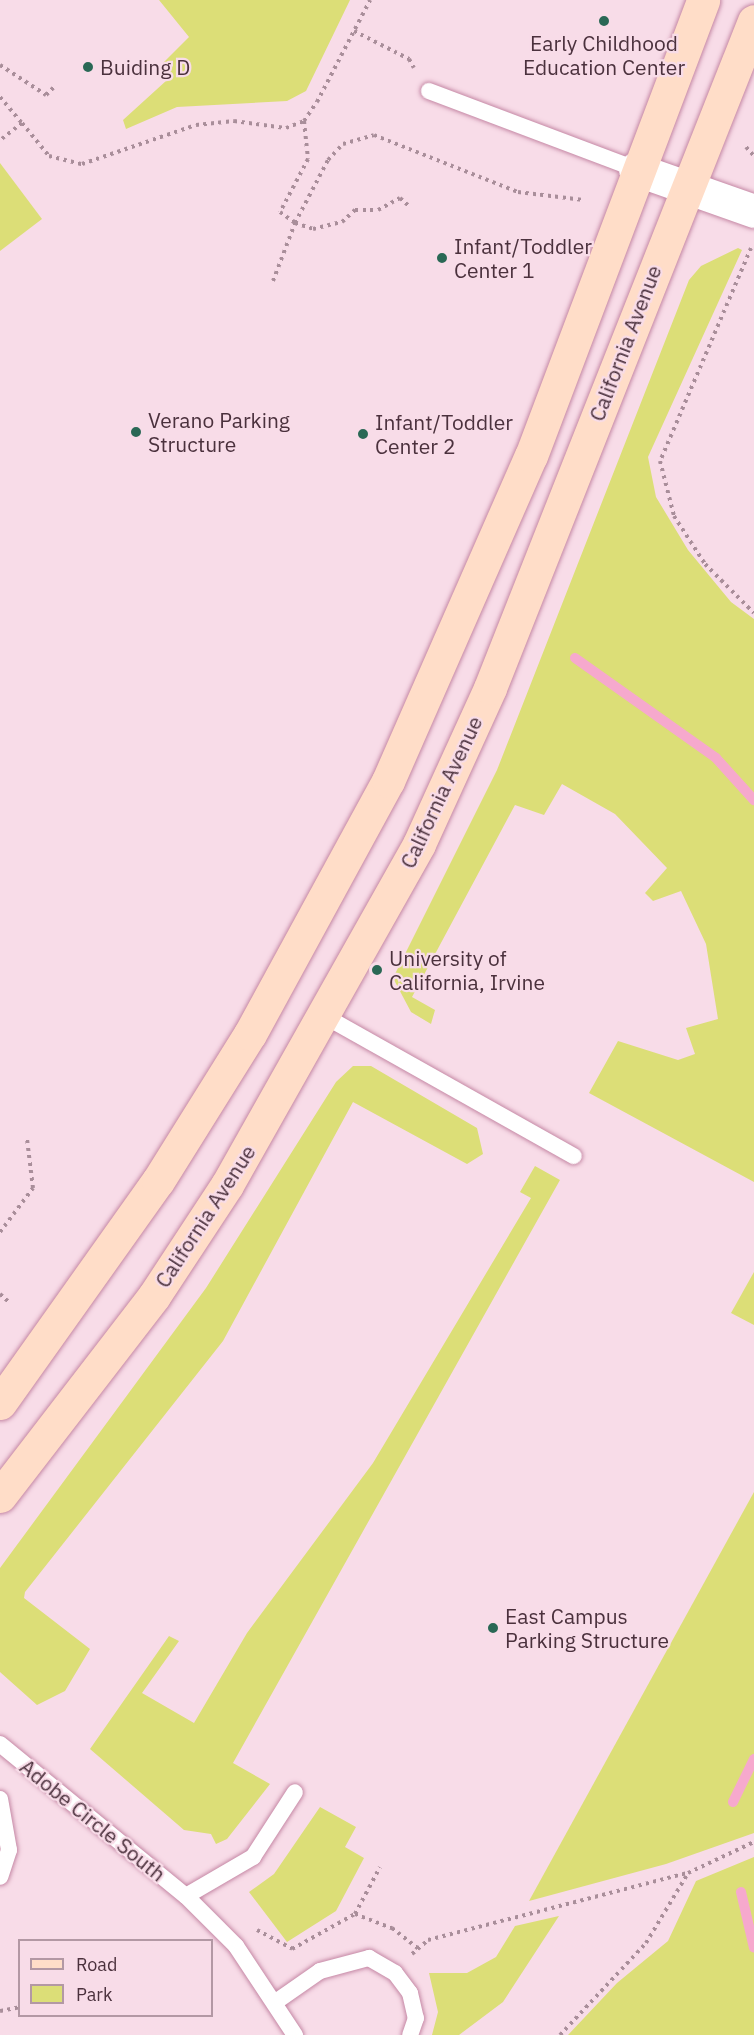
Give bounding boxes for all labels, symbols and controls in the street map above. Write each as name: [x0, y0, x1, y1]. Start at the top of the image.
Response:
marker: Early Childhood Education Center: [597, 14, 611, 28]
place label: Early Childhood Education Center: [523, 30, 685, 80]
place label: Buiding D: [100, 54, 190, 80]
marker: Buiding D: [81, 60, 95, 74]
place label: Infant/Toddler Center 1: [454, 233, 592, 283]
marker: Infant/Toddler Center 1: [435, 251, 449, 265]
street label: California Avenue: [584, 262, 666, 424]
place label: Verano Parking Structure: [148, 407, 290, 457]
place label: Infant/Toddler Center 2: [375, 409, 513, 459]
marker: Verano Parking Structure: [129, 425, 143, 439]
marker: Infant/Toddler Center 2: [356, 427, 370, 441]
street label: California Avenue: [395, 712, 487, 872]
place label: University of California, Irvine: [389, 945, 545, 995]
marker: University of California, Irvine: [370, 963, 384, 977]
street label: California Avenue: [150, 1140, 260, 1292]
place label: East Campus Parking Structure: [505, 1603, 669, 1653]
marker: East Campus Parking Structure: [486, 1621, 500, 1635]
street label: Adobe Circle South: [15, 1754, 171, 1886]
legend: [18, 1939, 213, 2017]
text: Road: [76, 1953, 117, 1976]
text: Park: [76, 1983, 112, 2006]

